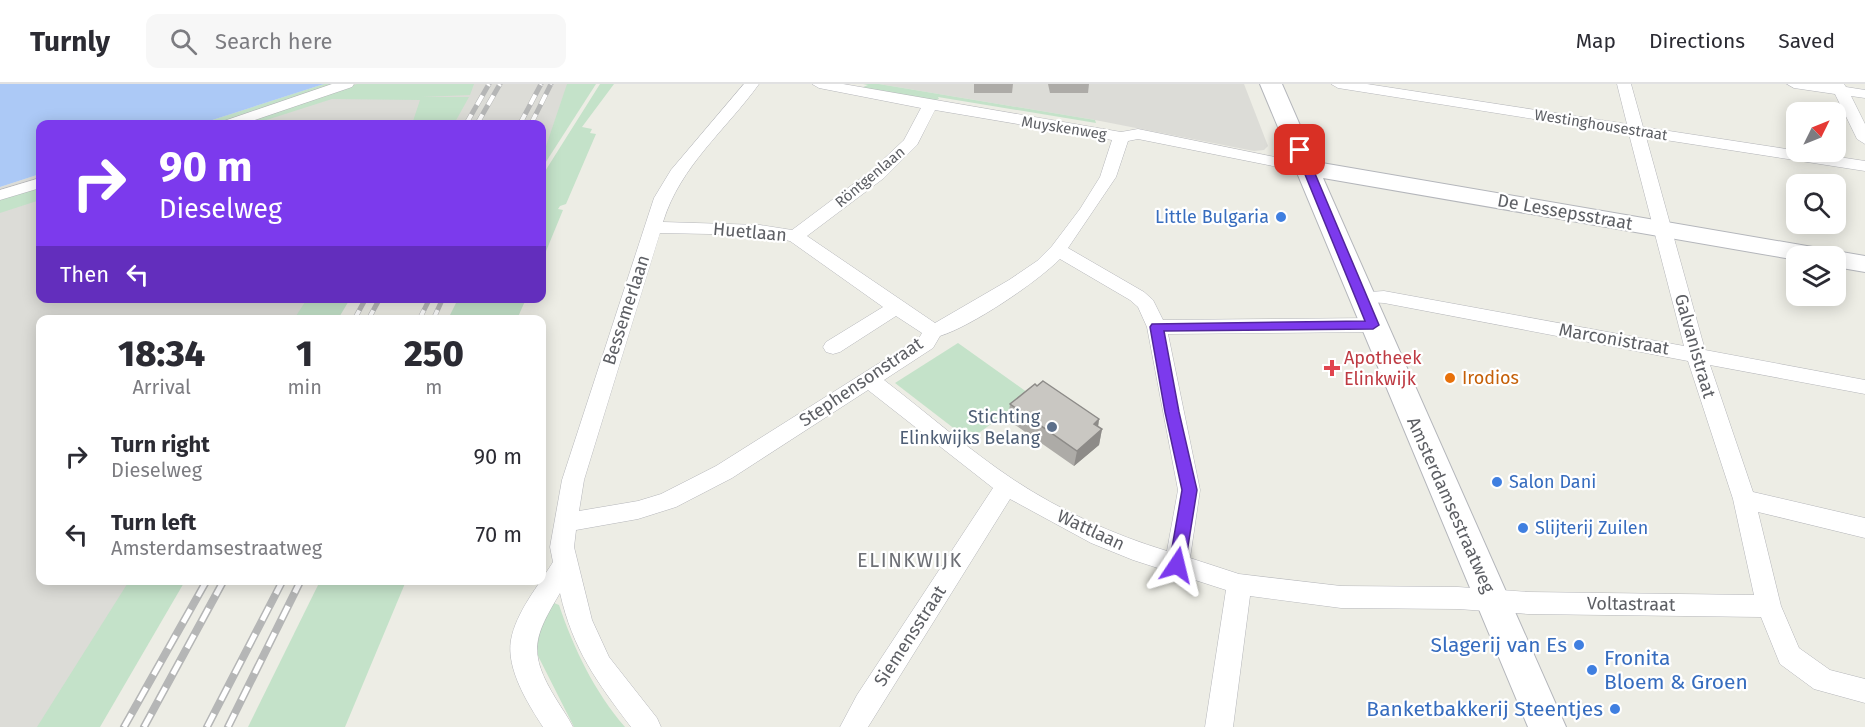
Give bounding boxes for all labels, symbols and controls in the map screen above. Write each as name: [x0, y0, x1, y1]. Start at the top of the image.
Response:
search box: [146, 14, 566, 68]
text: Turnly: [30, 25, 110, 58]
icon: search: [167, 25, 200, 58]
text: Search here: [215, 28, 332, 55]
text: Map: [1576, 28, 1616, 54]
text: Directions: [1649, 28, 1745, 54]
text: Saved: [1778, 28, 1835, 54]
north arrow: [1786, 102, 1846, 162]
map controls: [1786, 102, 1846, 306]
street label: Westinghousestraat: [1533, 106, 1669, 144]
street label: Muyskenweg: [1020, 112, 1108, 144]
pin: [1274, 124, 1325, 175]
icon: arrive: [1283, 133, 1316, 166]
text: 90 m: [159, 142, 253, 192]
street label: Röntgenlaan: [831, 143, 909, 211]
icon: right: [60, 144, 138, 222]
button: search: [1786, 174, 1846, 234]
street label: De Lessepsstraat: [1496, 189, 1635, 235]
text: Dieselweg: [159, 193, 282, 225]
place label: Little Bulgaria: [1155, 206, 1269, 228]
marker: Little Bulgaria: [1274, 210, 1288, 224]
street label: Huetlaan: [712, 218, 788, 246]
button: layers: [1786, 246, 1846, 306]
street label: Bessemerlaan: [598, 252, 654, 368]
icon: left: [121, 258, 154, 291]
text: Then: [60, 261, 109, 288]
street label: Galvanistraat: [1670, 291, 1720, 401]
street label: Marconistraat: [1557, 318, 1671, 360]
text: 18:34: [118, 332, 205, 376]
text: 1: [296, 332, 313, 376]
text: 250: [404, 332, 464, 376]
street label: Stephensonstraat: [795, 332, 927, 431]
place label: Apotheek Elinkwijk: [1344, 347, 1422, 390]
marker: Apotheek Elinkwijk: [1325, 361, 1339, 375]
place label: Irodios: [1462, 367, 1519, 389]
marker: Irodios: [1443, 371, 1457, 385]
text: Arrival: [132, 375, 191, 399]
text: min: [287, 375, 322, 399]
text: m: [425, 375, 442, 399]
place label: Stichting Elinkwijks Belang: [899, 406, 1041, 449]
street label: Amsterdamsestraatweg: [1402, 414, 1500, 597]
marker: Stichting Elinkwijks Belang: [1045, 420, 1059, 434]
text: Turn right: [111, 431, 210, 458]
icon: right: [60, 440, 93, 473]
text: 90 m: [473, 443, 522, 470]
text: Dieselweg: [111, 458, 202, 482]
place label: Salon Dani: [1509, 471, 1596, 493]
marker: Salon Dani: [1490, 475, 1504, 489]
street label: Wattlaan: [1054, 505, 1128, 555]
text: Turn left: [111, 509, 196, 536]
place label: Slijterij Zuilen: [1535, 517, 1648, 539]
icon: left: [60, 518, 93, 551]
text: 70 m: [476, 521, 522, 548]
marker: Slijterij Zuilen: [1516, 521, 1530, 535]
position arrow: [1145, 533, 1209, 597]
text: Amsterdamsestraatweg: [111, 536, 322, 560]
district label: ELINKWIJK: [857, 548, 963, 572]
street label: Siemensstraat: [869, 581, 951, 691]
street label: Voltastraat: [1587, 592, 1676, 616]
place label: Slagerij van Es: [1431, 632, 1567, 658]
marker: Slagerij van Es: [1572, 638, 1586, 652]
place label: Fronita Bloem & Groen: [1604, 645, 1748, 695]
marker: Fronita Bloem & Groen: [1585, 663, 1599, 677]
place label: Banketbakkerij Steentjes: [1366, 696, 1603, 722]
marker: Banketbakkerij Steentjes: [1608, 702, 1622, 716]

